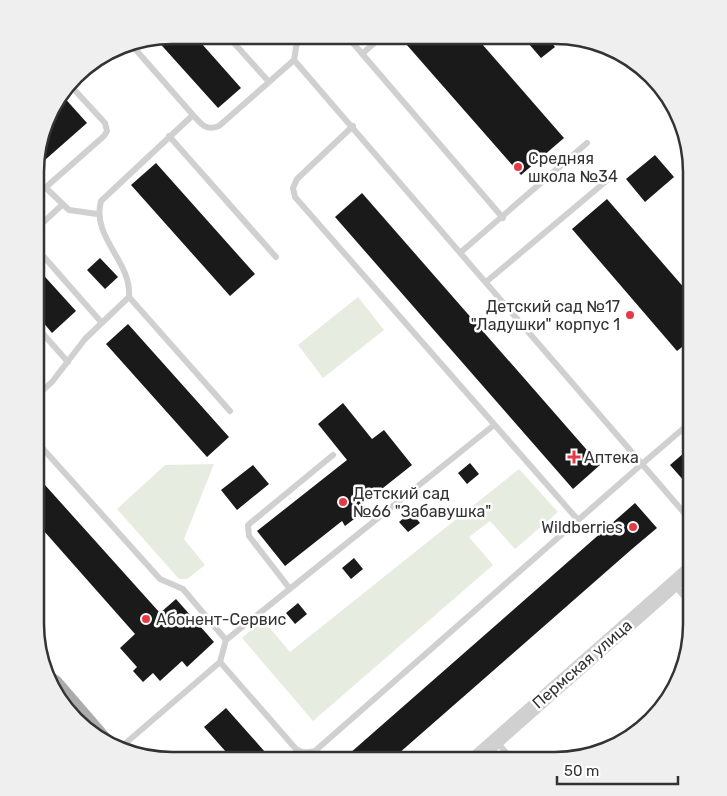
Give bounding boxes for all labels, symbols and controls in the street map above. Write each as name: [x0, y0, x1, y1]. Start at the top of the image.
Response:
place label: Средняя школа №34: [528, 149, 618, 186]
marker: Средняя школа №34: [512, 161, 524, 173]
place label: Детский сад №17 "Ладушки" корпус 1: [471, 297, 620, 334]
marker: Детский сад №17 "Ладушки" корпус 1: [624, 309, 636, 321]
place label: Аптека: [584, 448, 639, 467]
marker: Аптека: [568, 451, 580, 463]
place label: Детский сад №66 "Забавушка": [353, 484, 491, 521]
marker: Детский сад №66 "Забавушка": [337, 496, 349, 508]
place label: Wildberries: [541, 518, 623, 537]
marker: Wildberries: [627, 521, 639, 533]
place label: Абонент-Сервис: [156, 610, 286, 629]
marker: Абонент-Сервис: [140, 613, 152, 625]
street label: Пермская улица: [528, 616, 636, 712]
scale bar: [557, 754, 678, 786]
text: 50 m: [564, 762, 599, 780]

